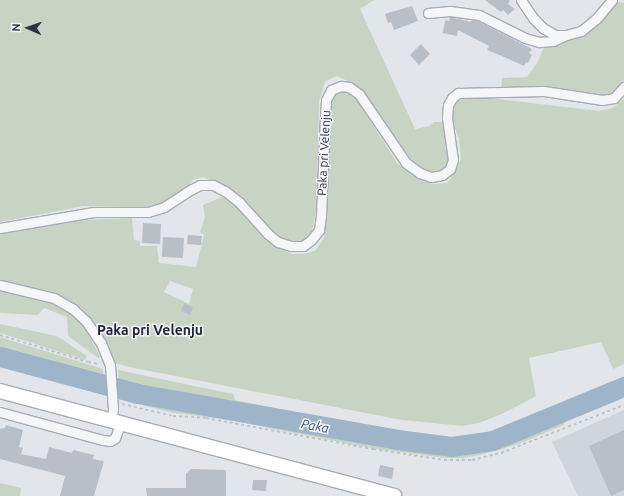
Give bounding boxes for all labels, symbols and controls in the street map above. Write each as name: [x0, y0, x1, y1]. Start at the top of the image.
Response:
north arrow: [8, 8, 48, 48]
text: N: [10, 23, 22, 32]
street label: Paka pri Velenju: [315, 110, 333, 196]
district label: Paka pri Velenju: [97, 322, 203, 338]
water label: Paka: [300, 416, 330, 436]

